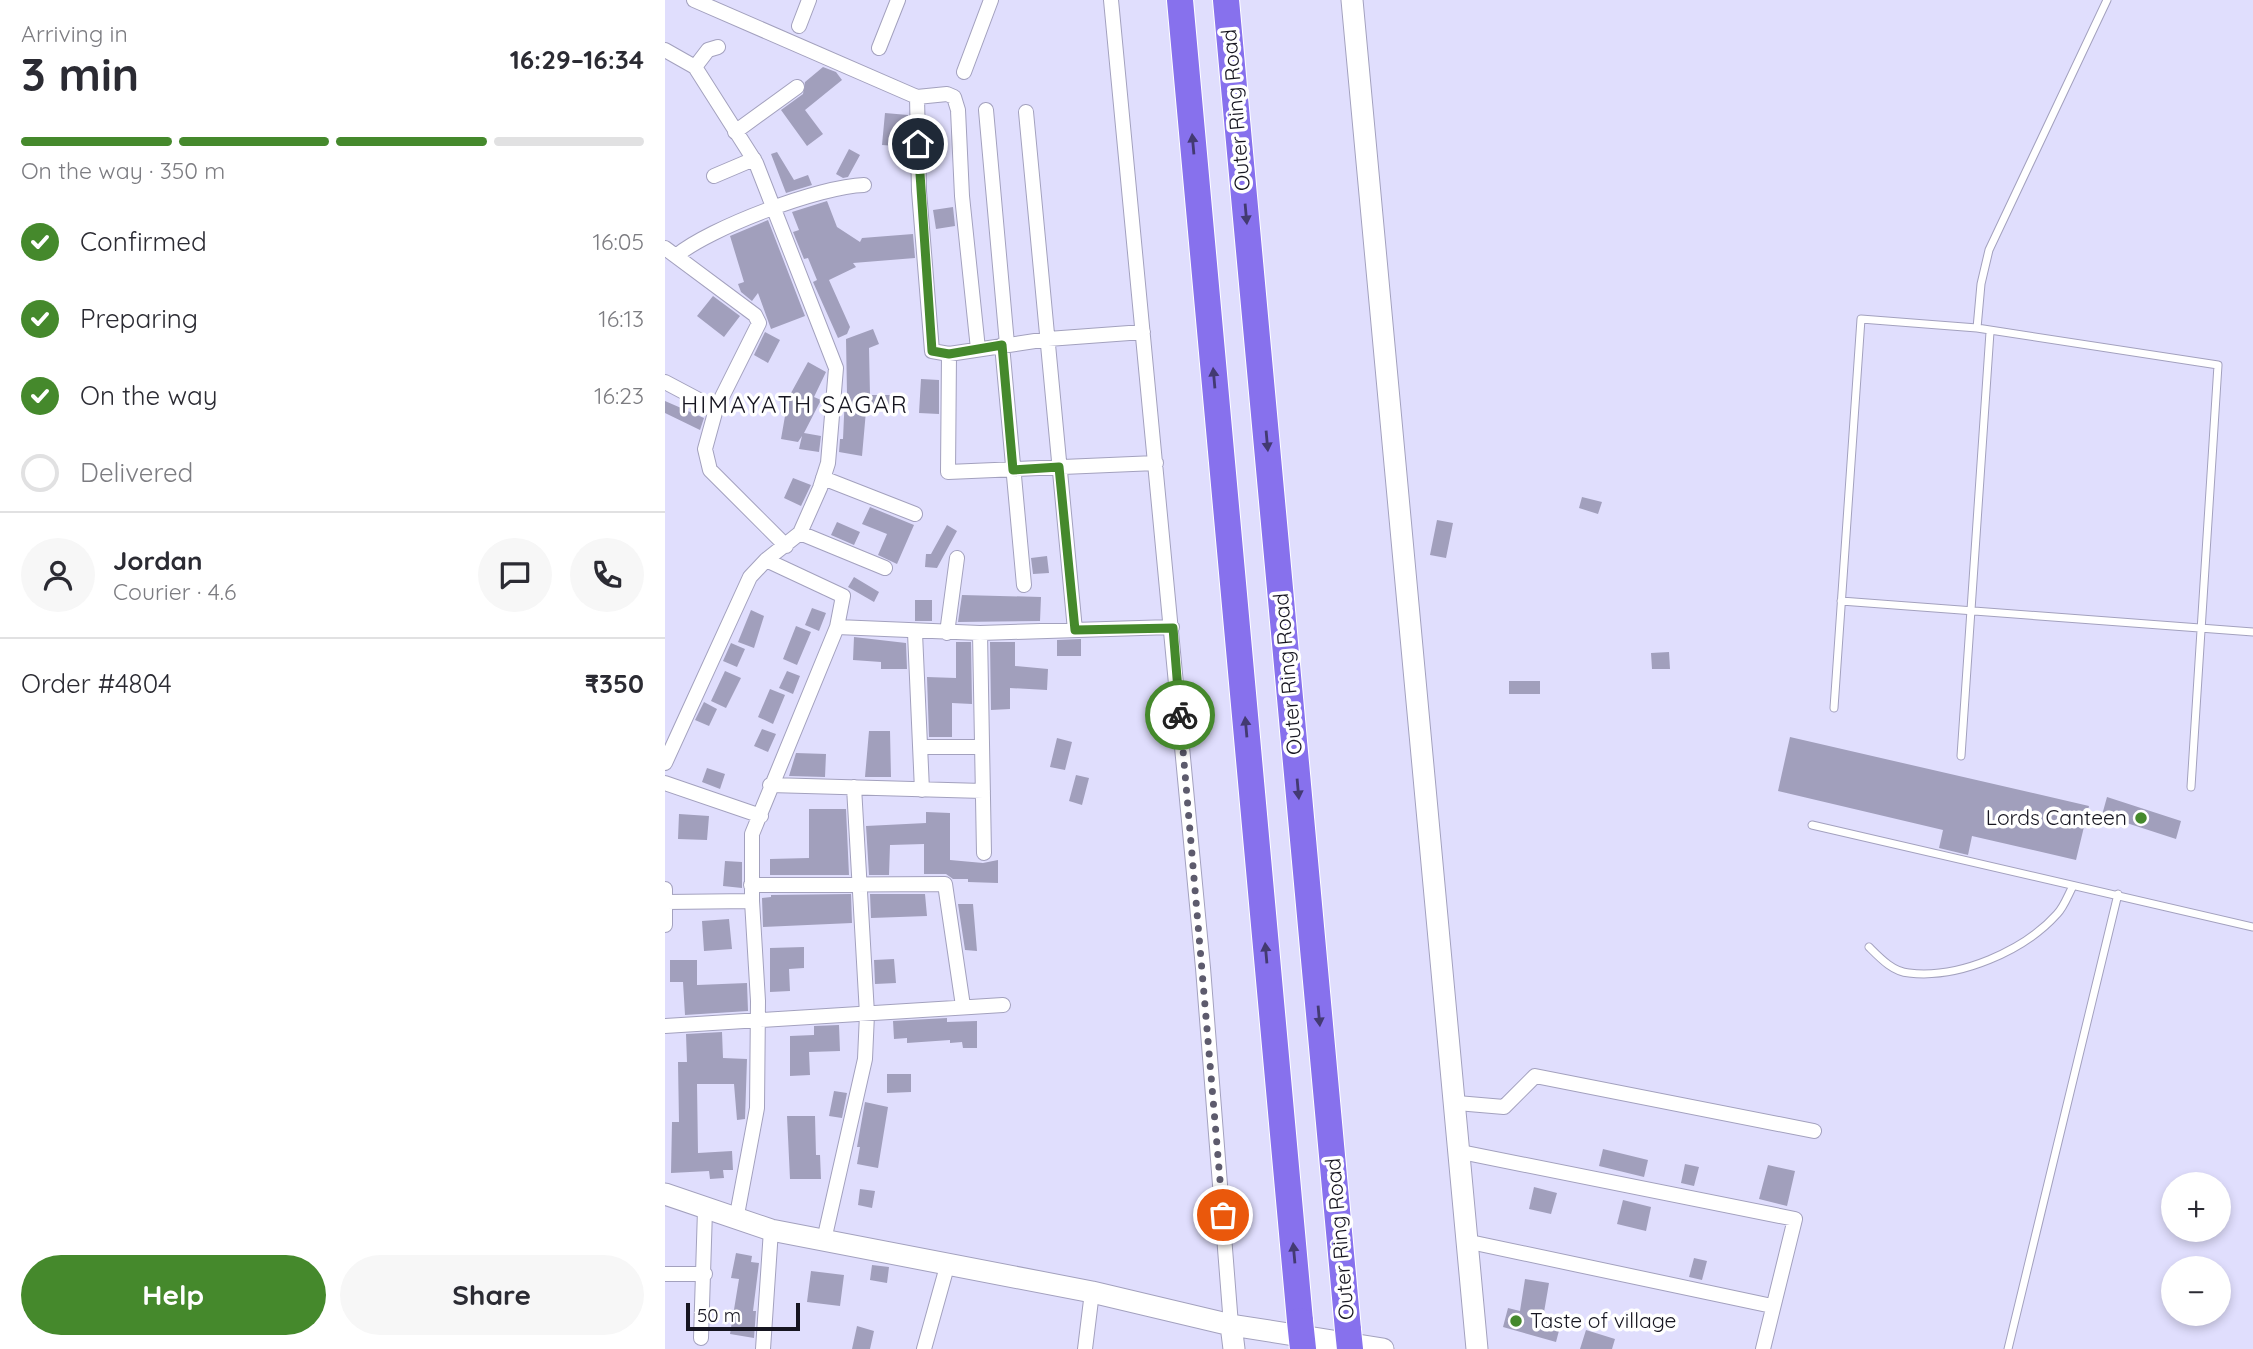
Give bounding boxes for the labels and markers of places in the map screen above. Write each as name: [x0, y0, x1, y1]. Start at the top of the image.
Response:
pin: [888, 114, 948, 174]
place label: Lords Canteen: [1986, 804, 2127, 830]
marker: Lords Canteen: [2133, 810, 2149, 826]
pin: [1193, 1185, 1253, 1245]
place label: Taste of village: [1530, 1307, 1676, 1333]
marker: Taste of village: [1508, 1313, 1524, 1329]

